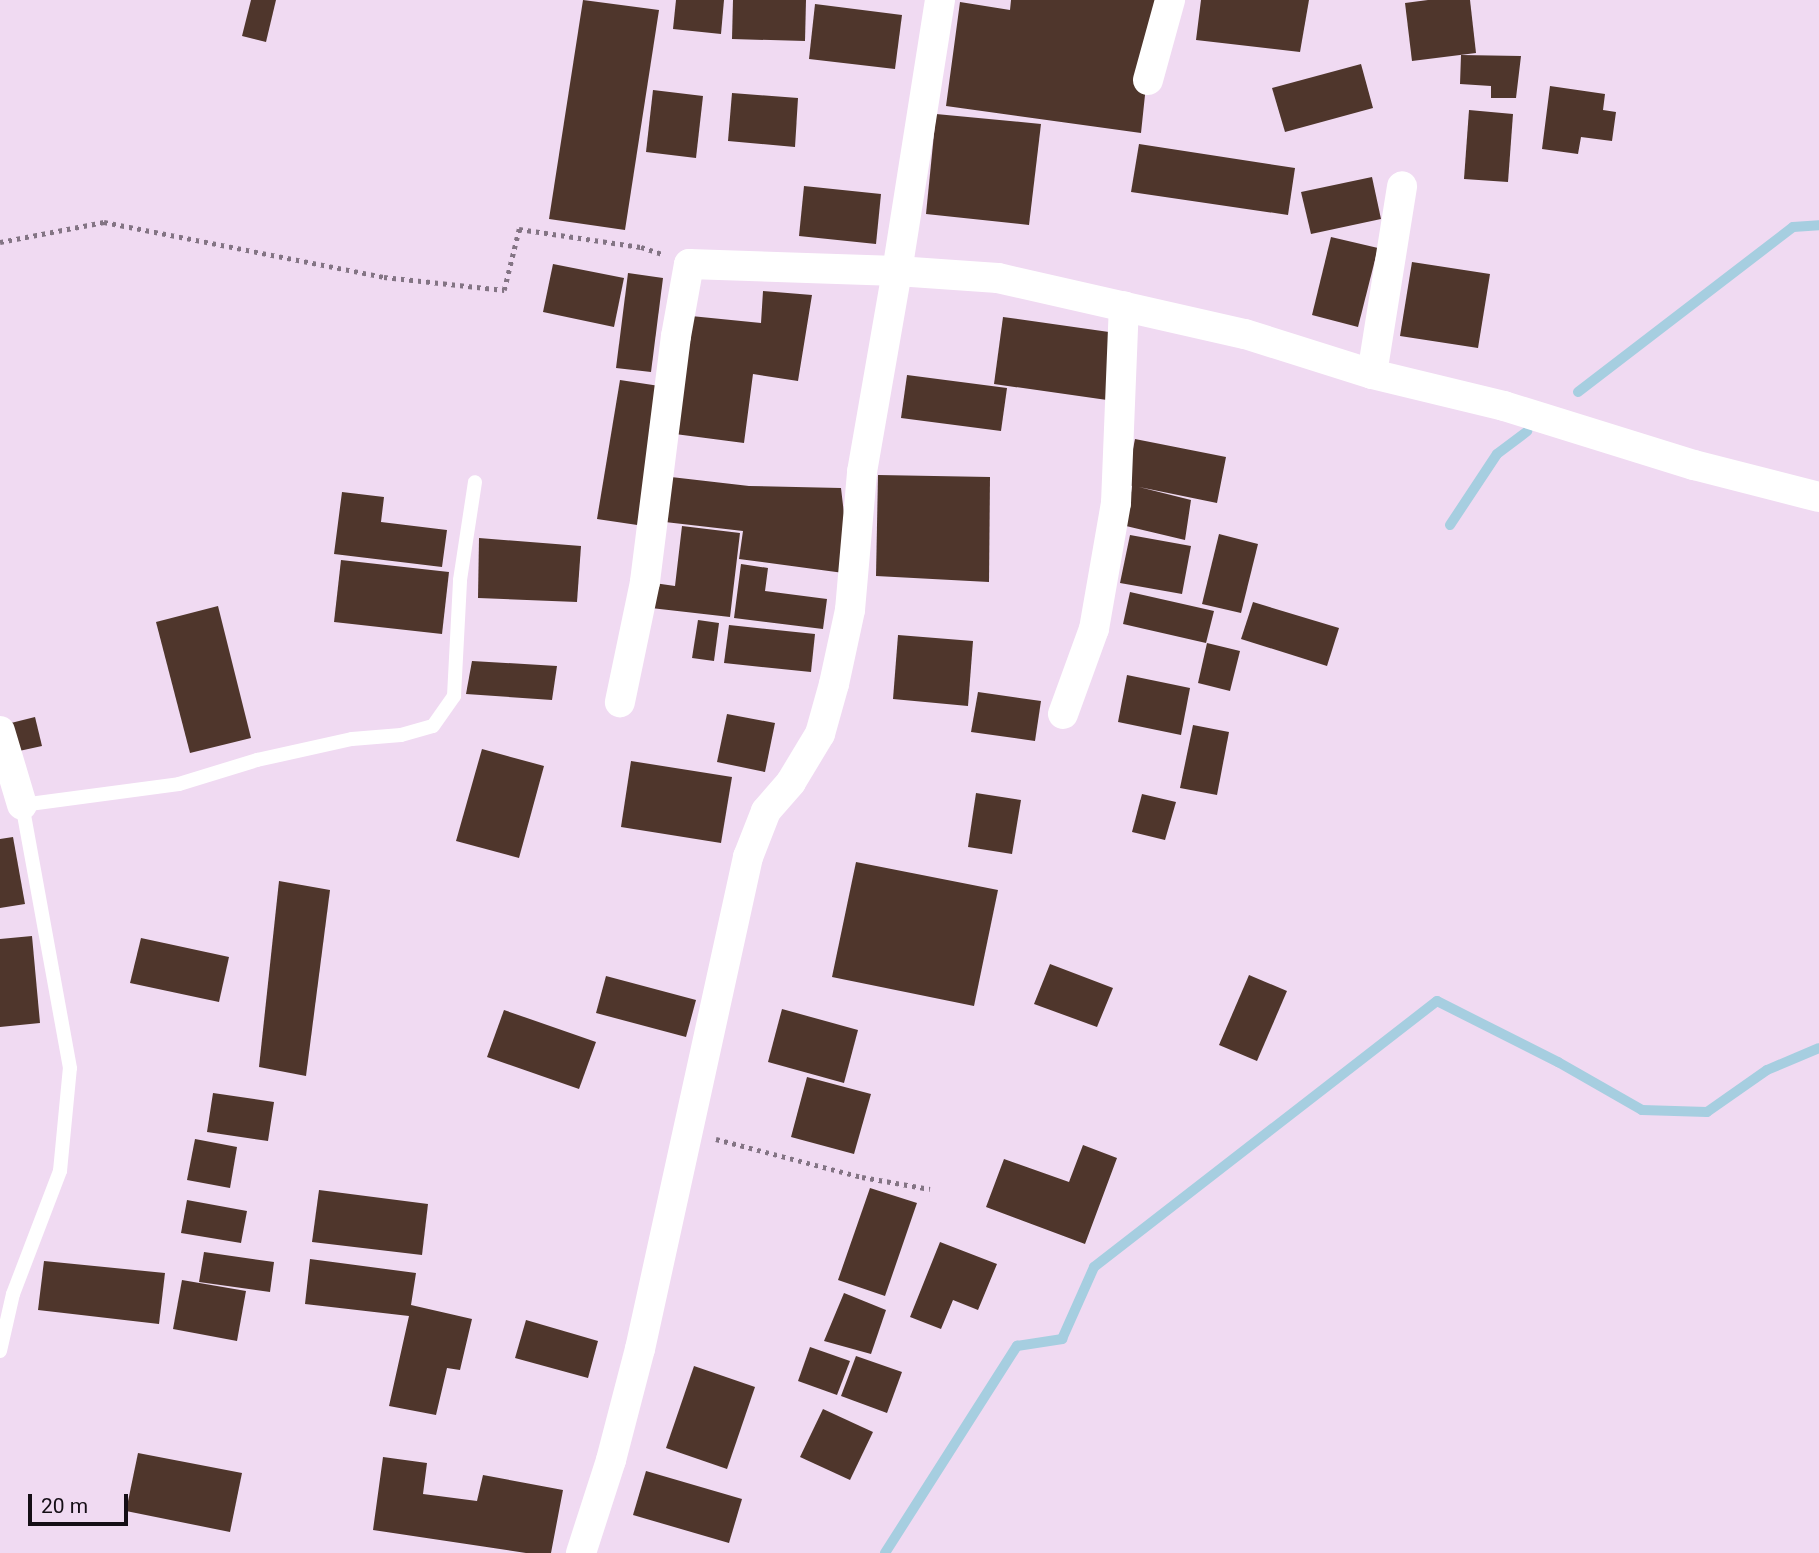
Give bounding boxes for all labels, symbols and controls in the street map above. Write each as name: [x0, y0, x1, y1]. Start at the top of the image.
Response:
scale bar: [32, 1480, 131, 1524]
text: 20 m: [41, 1494, 88, 1518]

